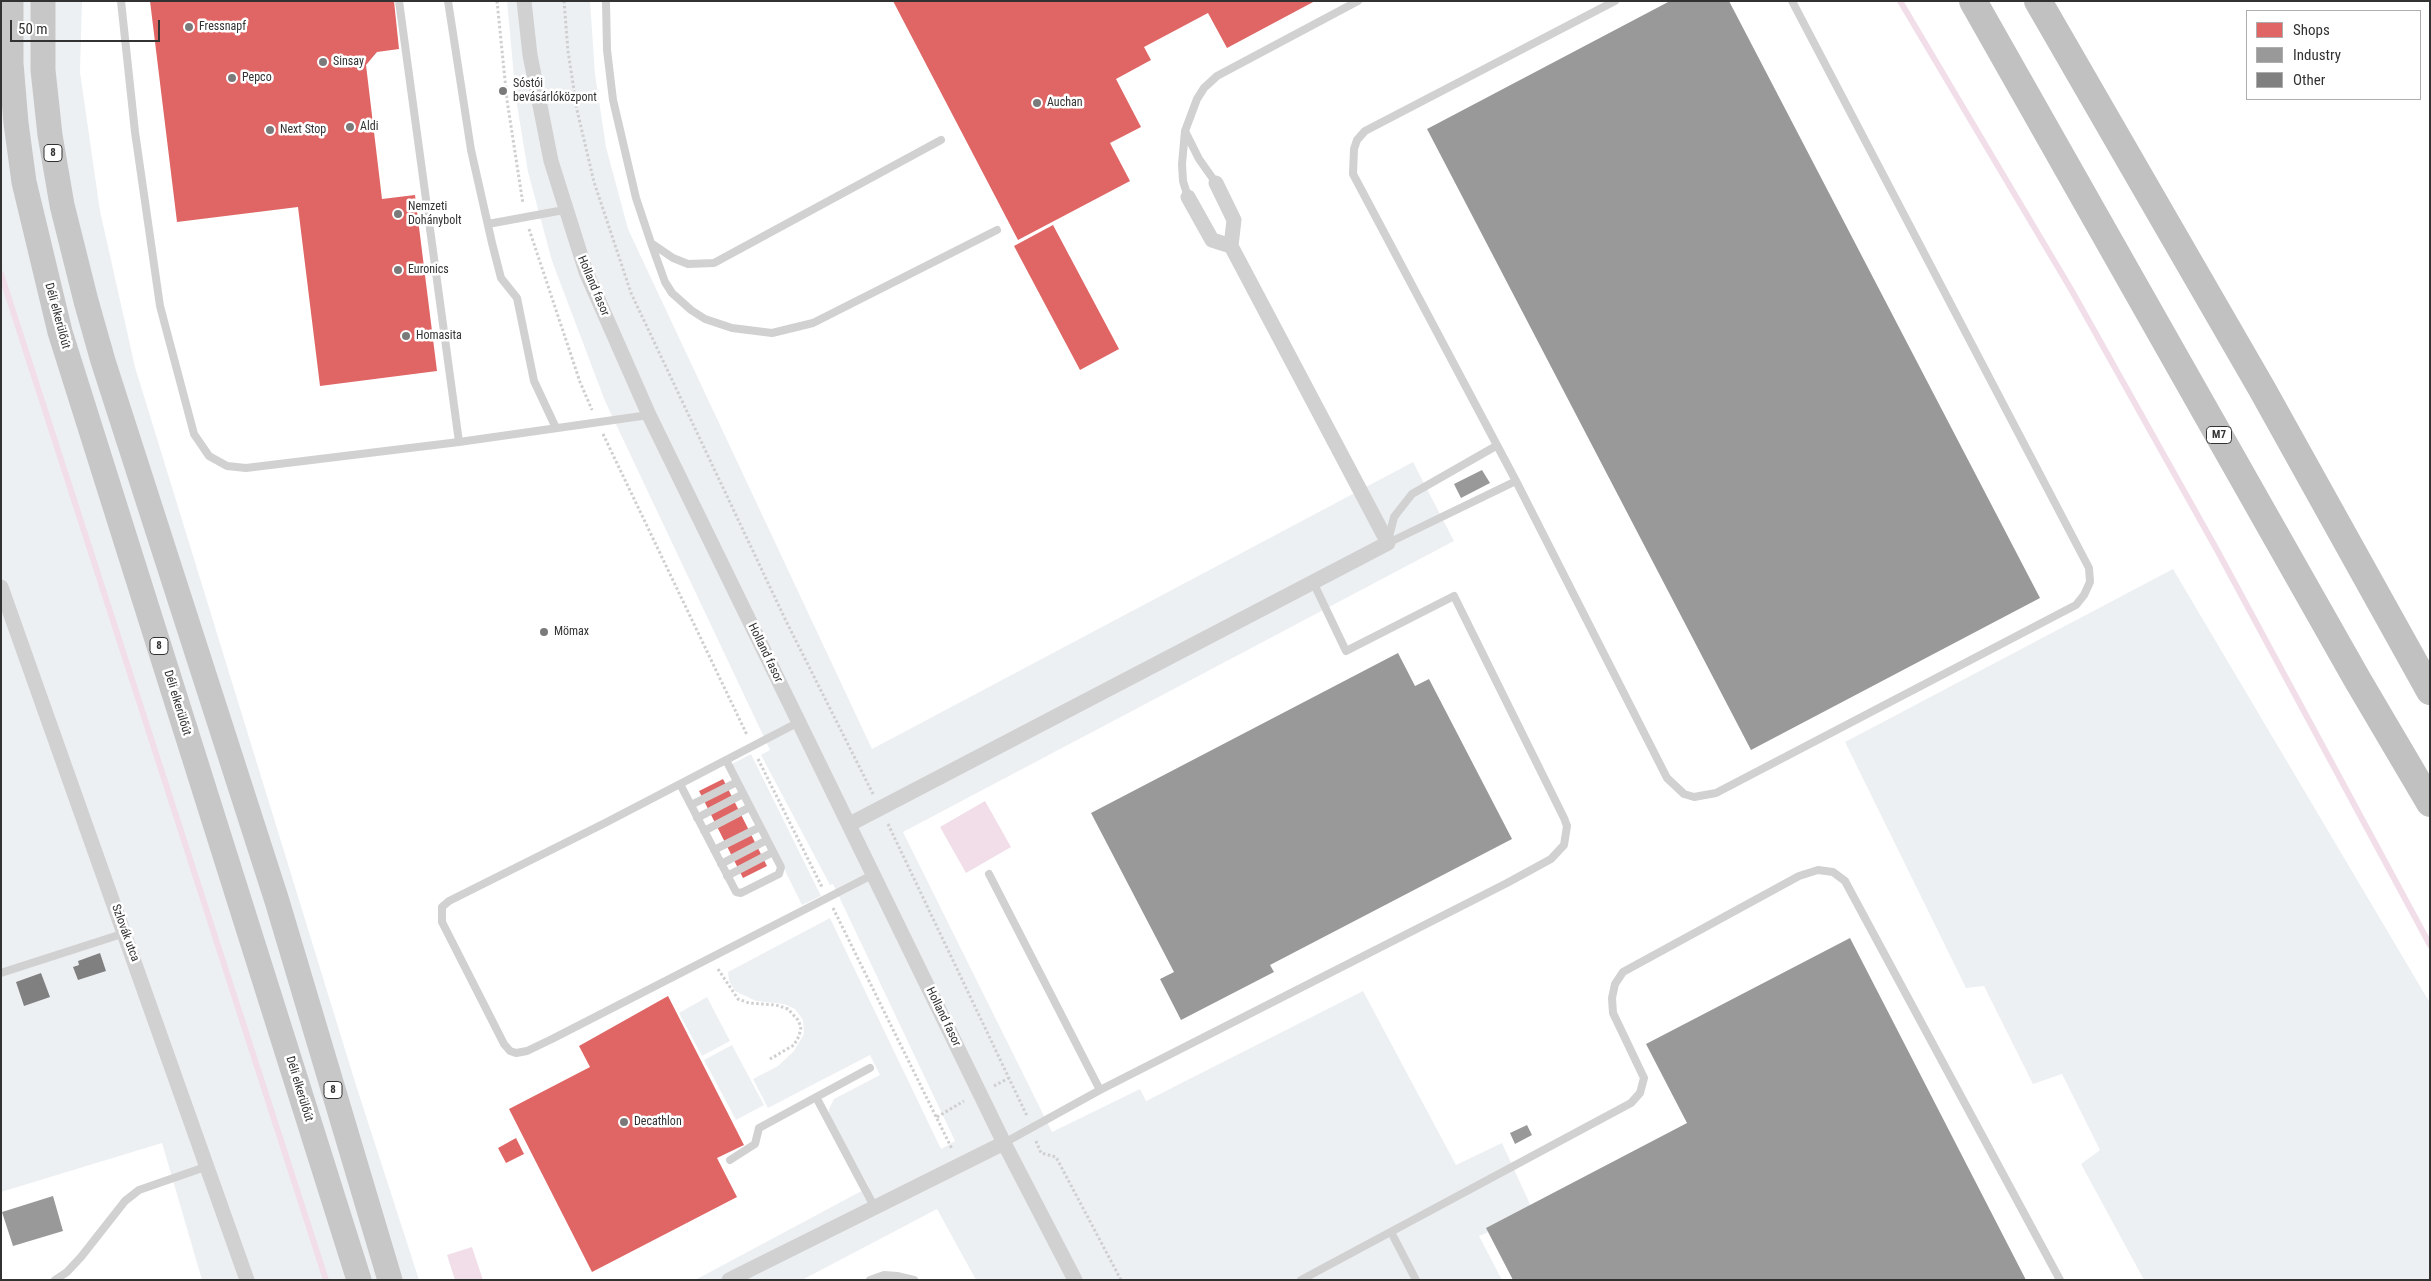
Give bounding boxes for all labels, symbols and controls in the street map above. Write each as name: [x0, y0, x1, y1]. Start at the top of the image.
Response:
scale bar: [12, 10, 162, 42]
legend: [2246, 10, 2421, 100]
text: 50 m: [18, 20, 48, 38]
place label: Fressnapf: [199, 20, 246, 34]
marker: Fressnapf: [183, 21, 195, 33]
text: Shops: [2293, 21, 2330, 39]
text: Industry: [2293, 46, 2341, 64]
place label: Sinsay: [333, 55, 364, 69]
marker: Sinsay: [317, 56, 329, 68]
place label: Pepco: [242, 71, 272, 85]
text: Other: [2293, 71, 2325, 89]
marker: Pepco: [226, 72, 238, 84]
place label: Sóstói bevásárlóközpont: [513, 77, 597, 105]
marker: Sóstói bevásárlóközpont: [497, 85, 509, 97]
place label: Auchan: [1047, 96, 1083, 110]
marker: Auchan: [1031, 97, 1043, 109]
place label: Aldi: [360, 120, 378, 134]
marker: Aldi: [344, 121, 356, 133]
place label: Next Stop: [280, 123, 326, 137]
marker: Next Stop: [264, 124, 276, 136]
road number: 8: [44, 144, 62, 162]
place label: Nemzeti Dohánybolt: [408, 200, 461, 228]
marker: Nemzeti Dohánybolt: [392, 208, 404, 220]
street label: Holland fasor: [574, 254, 612, 318]
place label: Euronics: [408, 263, 449, 277]
marker: Euronics: [392, 264, 404, 276]
street label: Déli elkerülőút: [41, 281, 73, 351]
place label: Homasita: [416, 329, 462, 343]
marker: Homasita: [400, 330, 412, 342]
road number: M7: [2206, 426, 2232, 444]
street label: Holland fasor: [745, 621, 785, 685]
place label: Mömax: [554, 625, 589, 639]
marker: Mömax: [538, 626, 550, 638]
road number: 8: [150, 637, 168, 654]
street label: Déli elkerülőút: [160, 669, 194, 737]
street label: Szlovák utca: [108, 902, 142, 964]
street label: Holland fasor: [923, 985, 963, 1049]
street label: Déli elkerülőút: [282, 1055, 316, 1123]
road number: 8: [324, 1082, 342, 1098]
place label: Decathlon: [634, 1115, 682, 1129]
marker: Decathlon: [618, 1116, 630, 1128]

